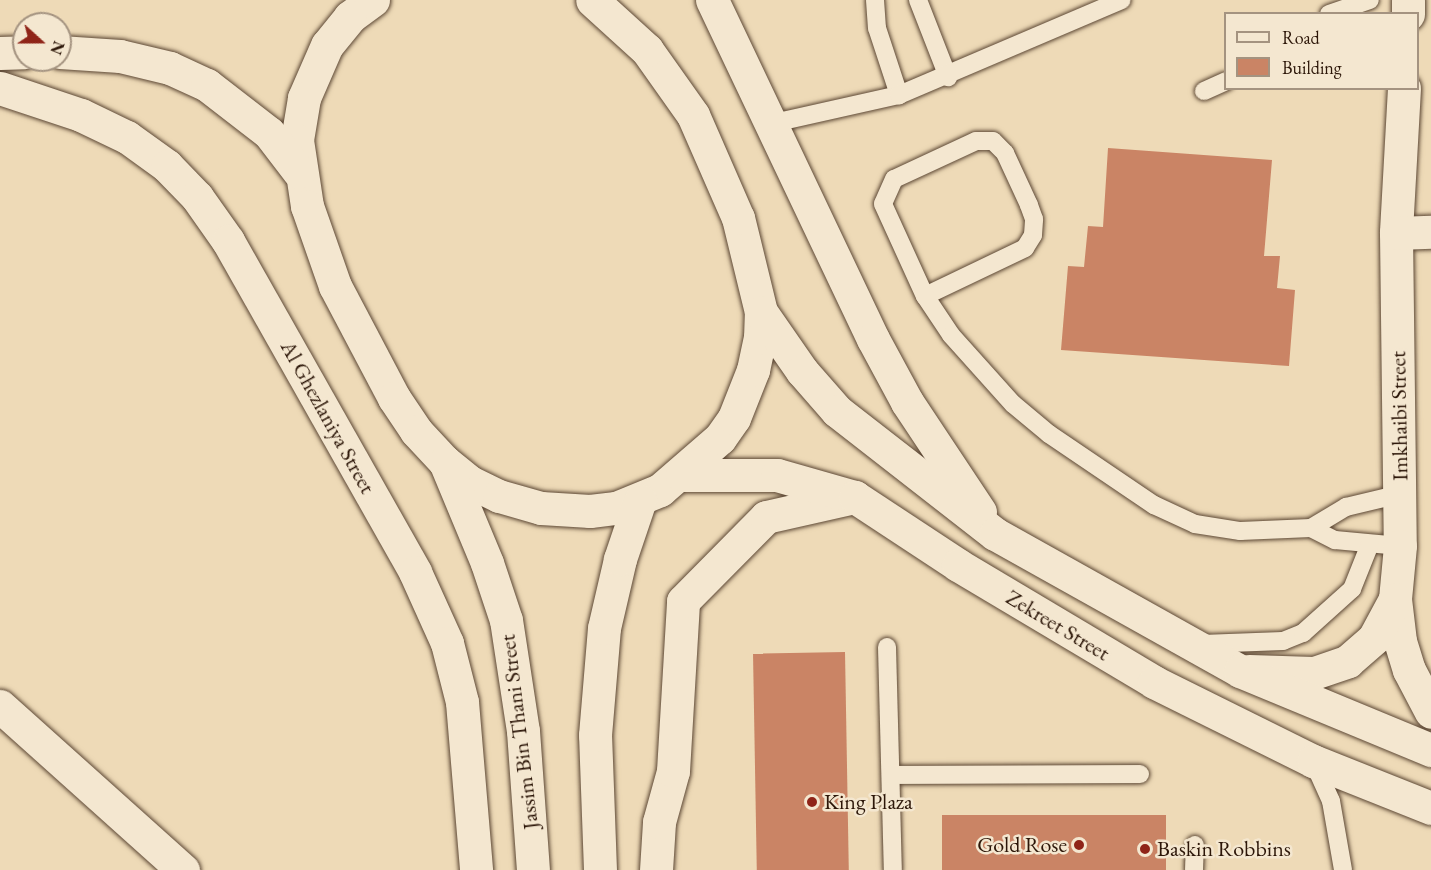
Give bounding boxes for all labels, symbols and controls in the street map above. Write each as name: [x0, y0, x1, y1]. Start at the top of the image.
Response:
north arrow: [12, 12, 72, 72]
legend: [1224, 12, 1419, 90]
text: Road: [1282, 26, 1320, 49]
text: N: [45, 38, 70, 58]
text: Building: [1282, 56, 1342, 79]
street label: Al Ghezlaniya Street: [275, 336, 381, 498]
street label: Imkhaibi Street: [1385, 351, 1413, 481]
street label: Zekreet Street: [1001, 584, 1115, 666]
street label: Jassim Bin Thani Street: [494, 633, 544, 831]
place label: King Plaza: [824, 789, 913, 815]
marker: King Plaza: [805, 795, 819, 809]
place label: Gold Rose: [977, 832, 1067, 858]
place label: Baskin Robbins: [1157, 836, 1291, 862]
marker: Gold Rose: [1072, 838, 1086, 852]
marker: Baskin Robbins: [1138, 842, 1152, 856]

